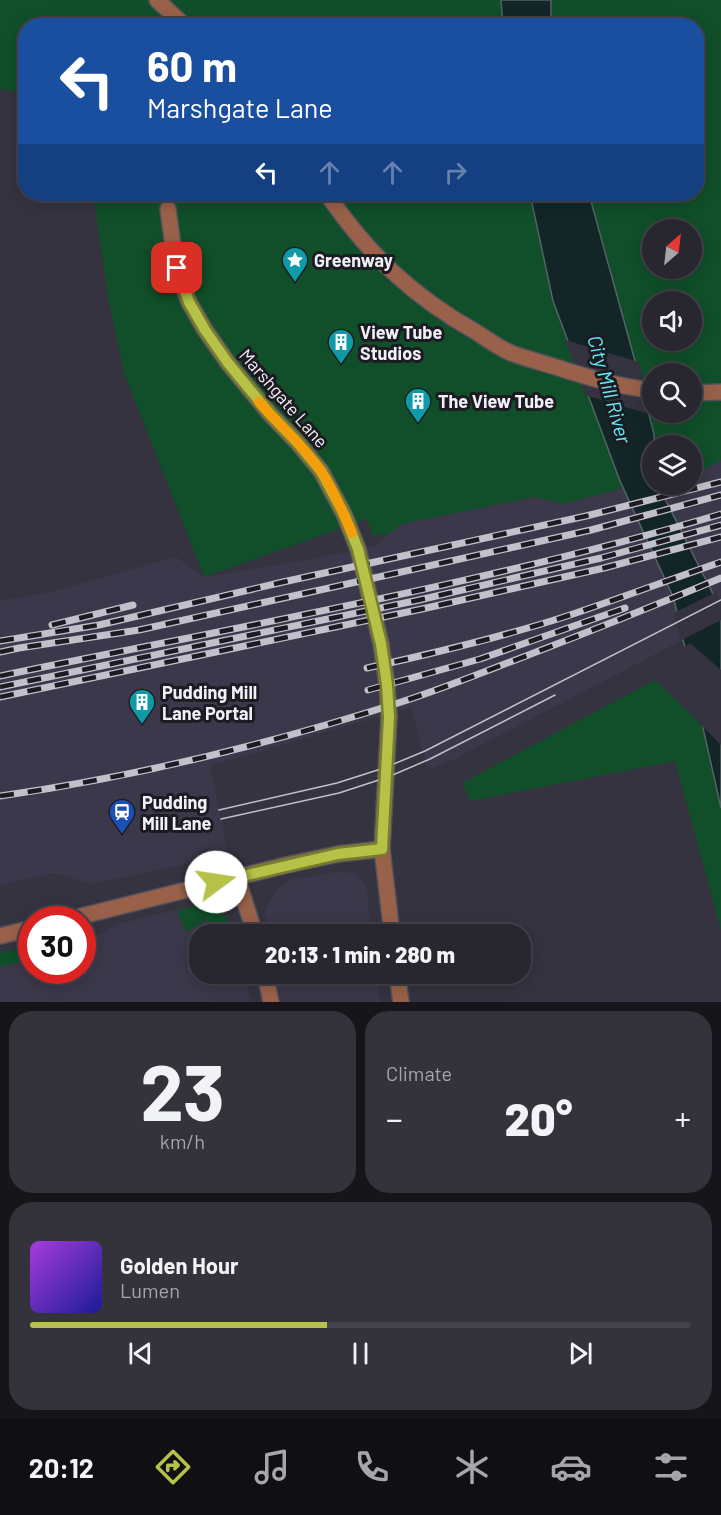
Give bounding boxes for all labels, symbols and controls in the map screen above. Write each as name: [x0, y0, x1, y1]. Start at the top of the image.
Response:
text: 60 m: [147, 40, 237, 90]
icon: left: [48, 42, 126, 120]
text: Marshgate Lane: [147, 91, 333, 123]
icon: left: [250, 156, 283, 189]
icon: ahead: [313, 156, 346, 189]
icon: ahead: [376, 156, 409, 189]
icon: right: [439, 156, 472, 189]
north arrow: [642, 219, 702, 279]
map controls: [642, 219, 702, 495]
pin: [151, 242, 202, 293]
place icon: Greenway: [280, 245, 310, 283]
place label: Greenway: [314, 249, 393, 271]
icon: arrive: [160, 251, 193, 284]
button: sound: [642, 291, 702, 351]
place label: View Tube Studios: [360, 321, 442, 364]
building icon: View Tube Studios: [326, 327, 356, 365]
water label: City Mill River: [583, 332, 637, 447]
street label: Marshgate Lane: [235, 344, 333, 452]
button: search: [642, 363, 702, 423]
building icon: The View Tube: [403, 386, 433, 424]
place label: The View Tube: [438, 390, 554, 412]
button: layers: [642, 435, 702, 495]
place label: Pudding Mill Lane Portal: [162, 681, 257, 724]
building icon: Pudding Mill Lane Portal: [127, 687, 157, 725]
place label: Pudding Mill Lane: [142, 791, 211, 834]
station icon: Pudding Mill Lane: [107, 797, 137, 835]
position arrow: [184, 850, 248, 914]
speed limit sign: 30: [18, 906, 96, 984]
text: 20:13 · 1 min · 280 m: [265, 941, 455, 967]
text: 23: [140, 1043, 225, 1137]
text: Climate: [386, 1061, 452, 1085]
text: 20°: [504, 1091, 573, 1145]
text: −: [386, 1098, 403, 1138]
text: +: [675, 1098, 691, 1138]
text: km/h: [160, 1129, 205, 1153]
text: Golden Hour: [120, 1252, 238, 1278]
text: Lumen: [120, 1278, 180, 1302]
icon: previous: [124, 1337, 157, 1370]
icon: pause: [344, 1337, 377, 1370]
icon: next: [564, 1337, 597, 1370]
icon: directions: [152, 1446, 194, 1488]
icon: music: [251, 1446, 293, 1488]
icon: phone: [351, 1446, 393, 1488]
icon: climate: [451, 1446, 493, 1488]
icon: car: [550, 1446, 592, 1488]
icon: filters: [650, 1446, 692, 1488]
text: 20:12: [29, 1451, 94, 1483]

